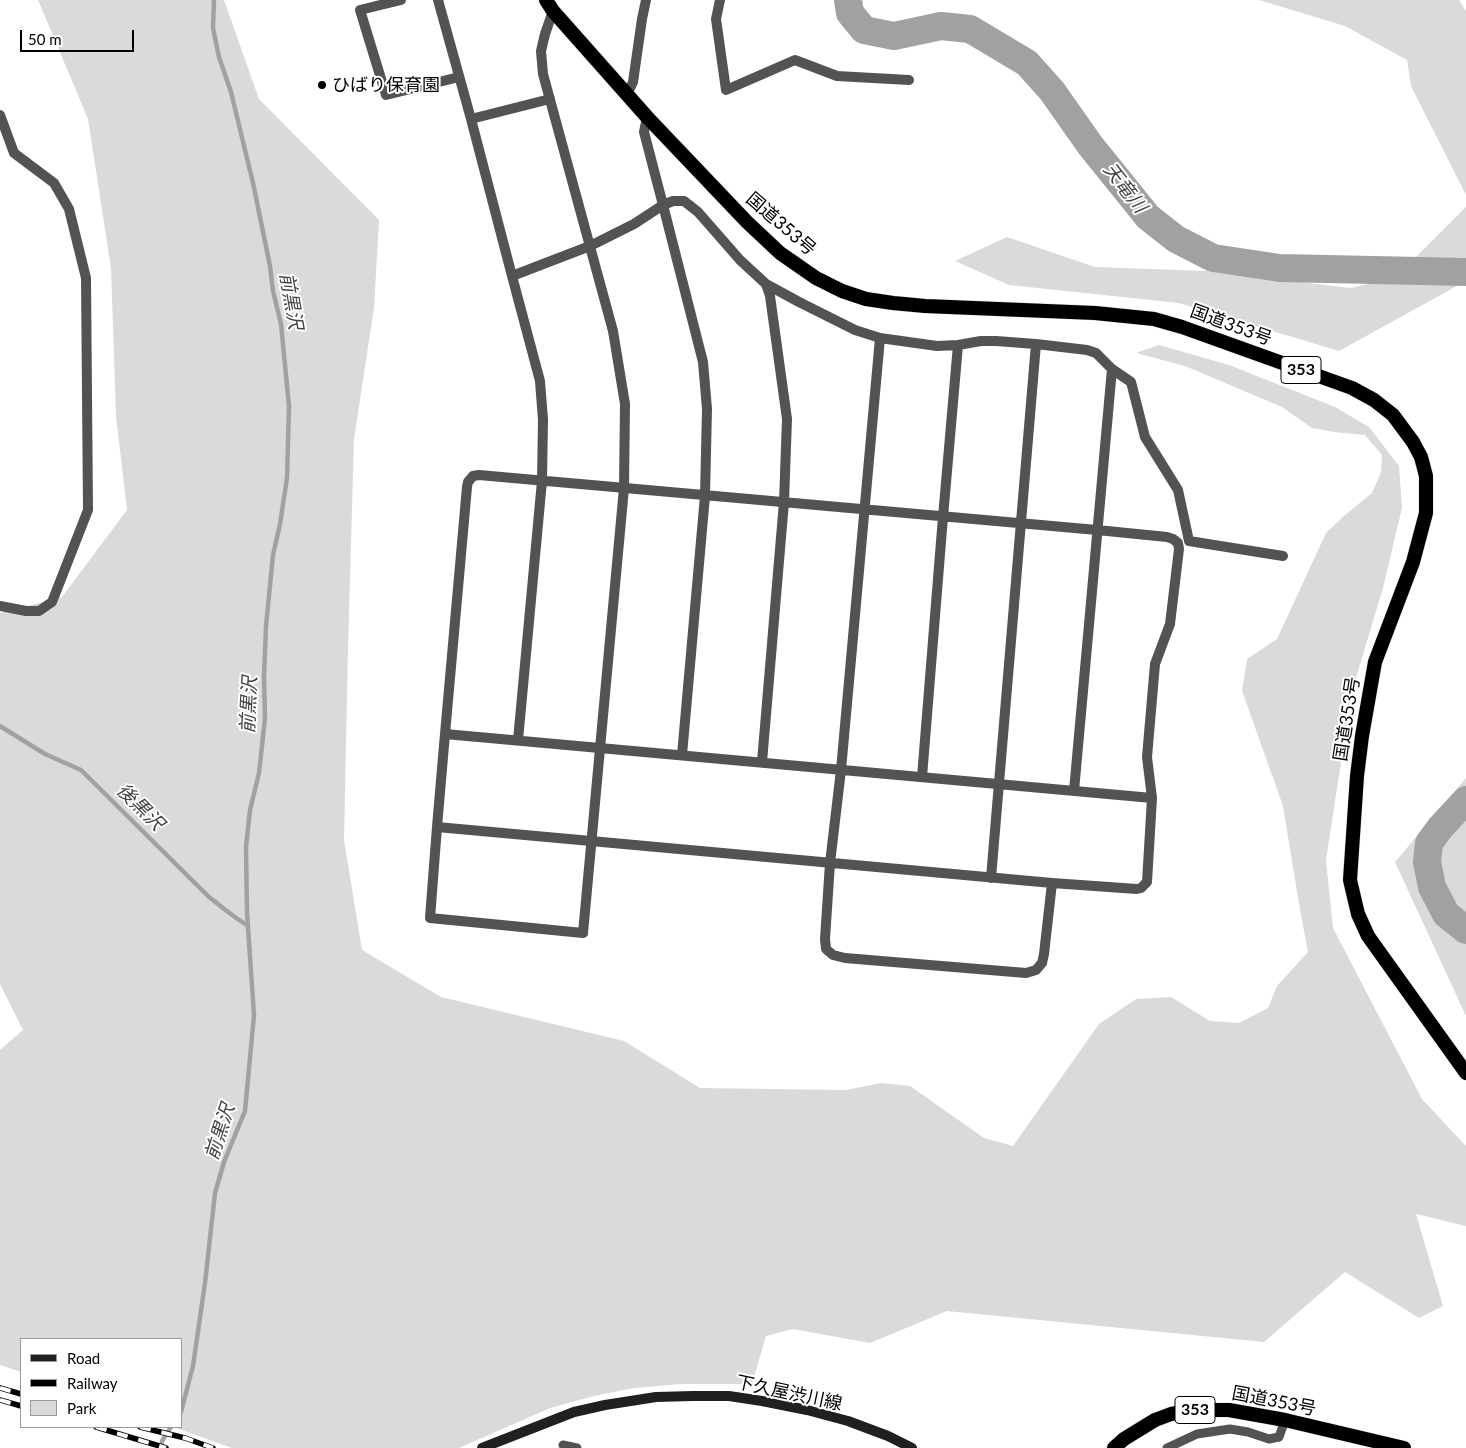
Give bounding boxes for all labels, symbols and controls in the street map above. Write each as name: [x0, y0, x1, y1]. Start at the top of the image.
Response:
scale bar: [22, 20, 136, 52]
text: 50 m: [28, 30, 62, 48]
place label: ひばり保育園: [332, 74, 440, 96]
marker: ひばり保育園: [316, 79, 328, 91]
water label: 天竜川: [1098, 159, 1152, 217]
street label: 国道353号: [742, 188, 820, 260]
water label: 前黒沢: [275, 271, 307, 331]
street label: 国道353号: [1187, 300, 1275, 350]
road number: 353: [1281, 356, 1321, 384]
street label: 国道353号: [1330, 675, 1364, 763]
water label: 前黒沢: [236, 676, 262, 734]
water label: 後黒沢: [112, 779, 168, 835]
water label: 前黒沢: [200, 1101, 240, 1163]
legend: [20, 1338, 182, 1428]
text: Road: [67, 1349, 100, 1367]
street label: 下久屋渋川線: [734, 1371, 844, 1415]
text: Railway: [67, 1374, 118, 1392]
street label: 国道353号: [1230, 1382, 1318, 1420]
road number: 353: [1175, 1396, 1215, 1424]
text: Park: [67, 1399, 96, 1417]

